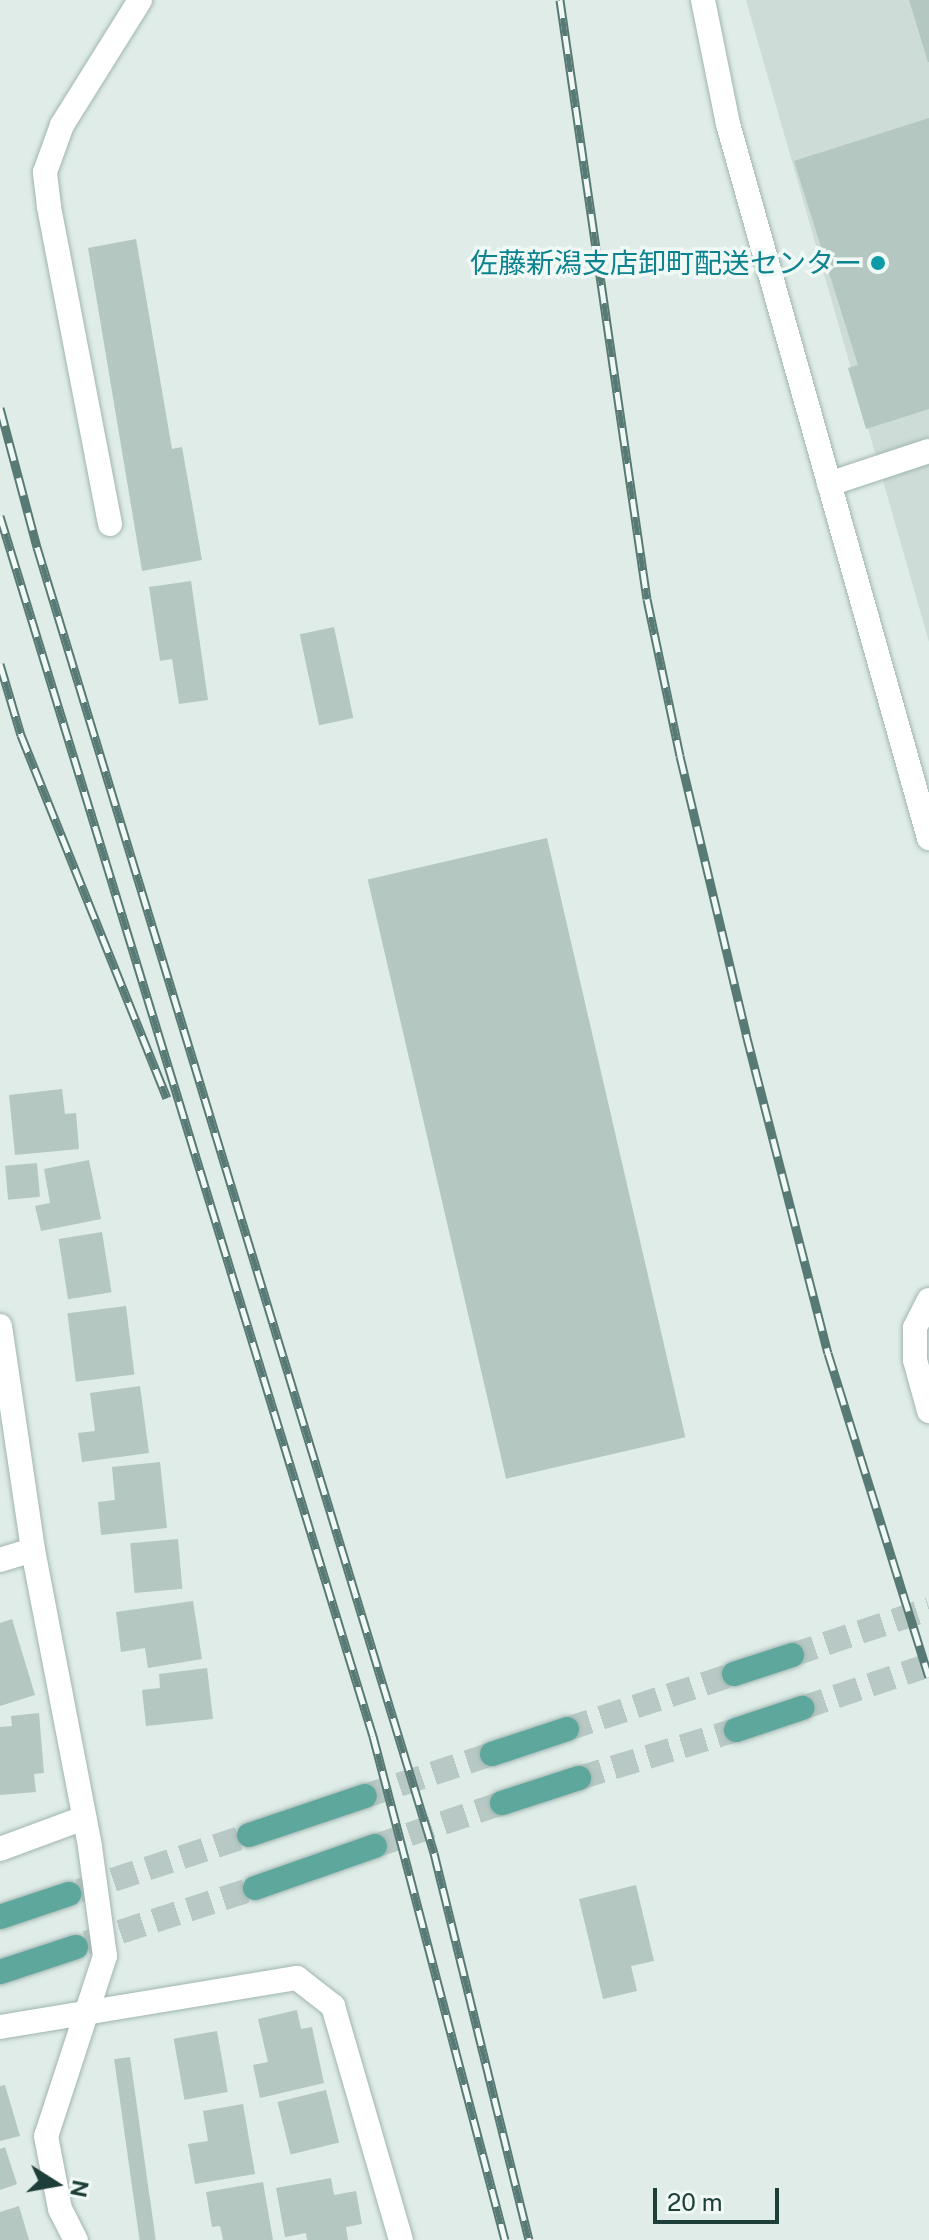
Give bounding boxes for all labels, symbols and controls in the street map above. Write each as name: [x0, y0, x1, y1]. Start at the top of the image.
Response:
place label: 佐藤新潟支店卸町配送センター: [470, 246, 862, 280]
marker: 佐藤新潟支店卸町配送センター: [869, 254, 887, 272]
north arrow: [16, 2144, 96, 2224]
scale bar: [657, 2172, 783, 2222]
text: N: [65, 2178, 94, 2200]
text: 20 m: [667, 2188, 723, 2216]

